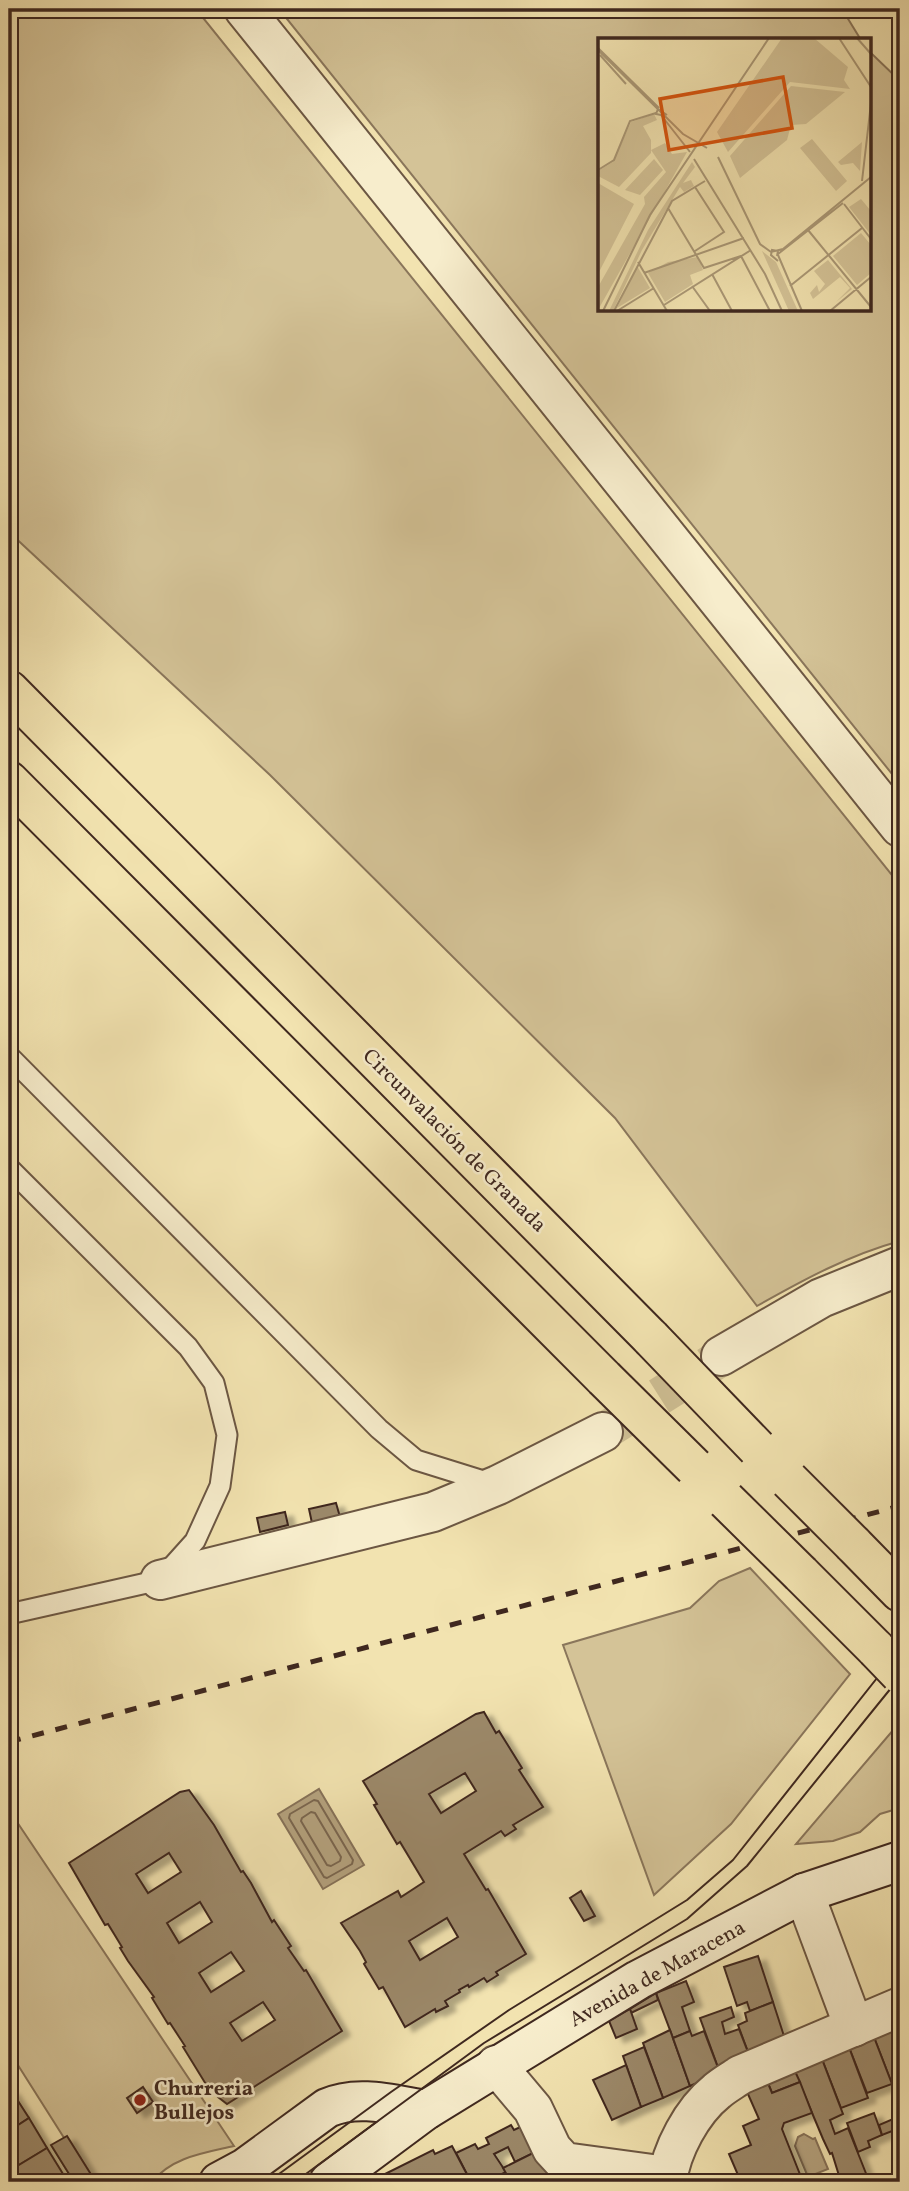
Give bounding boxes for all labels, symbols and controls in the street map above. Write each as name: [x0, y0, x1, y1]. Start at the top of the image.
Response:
inset map: [598, 38, 870, 312]
street label: Circunvalación de Granada: [355, 1043, 552, 1240]
street label: Avenida de Maracena: [564, 1914, 751, 2035]
place label: Churreria Bullejos: [154, 2075, 253, 2128]
marker: Churreria Bullejos: [132, 2092, 148, 2108]

